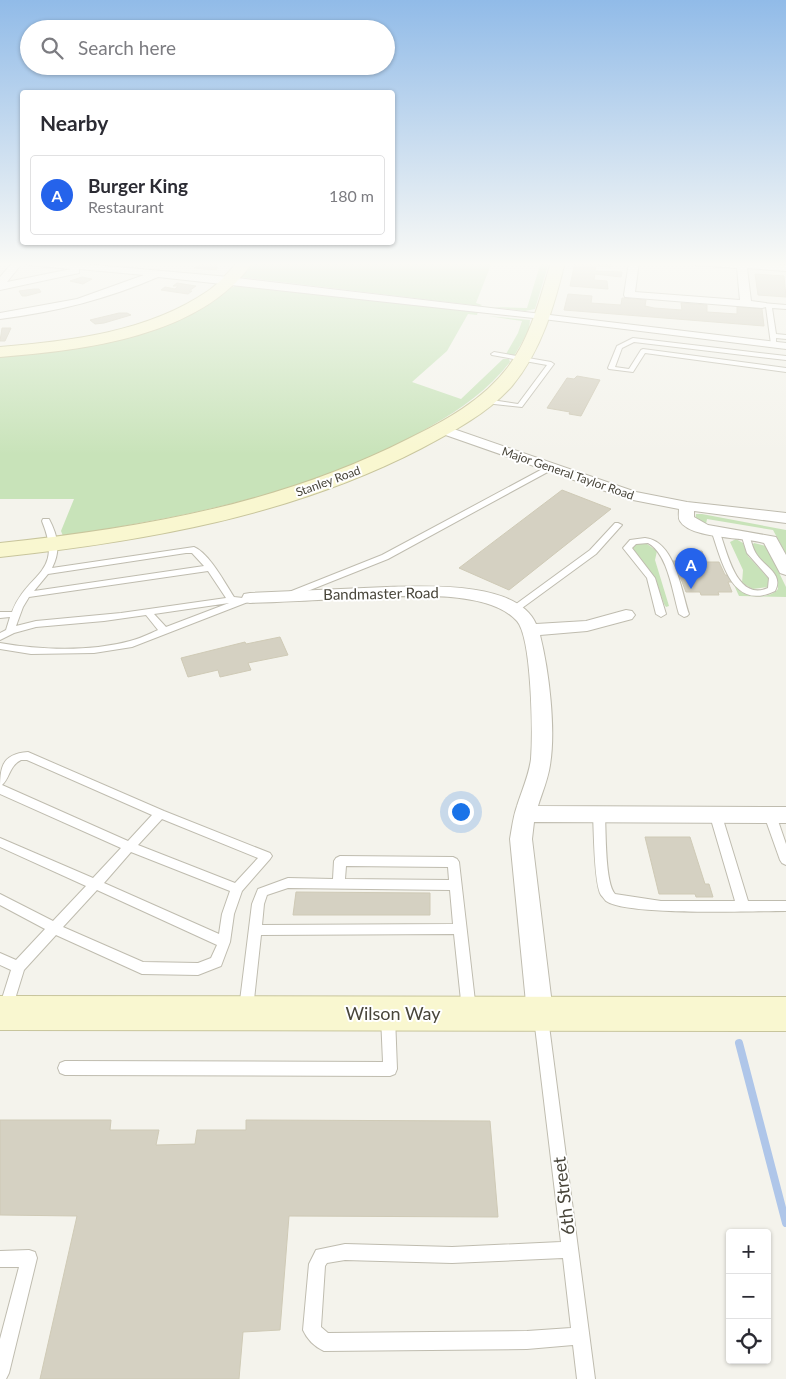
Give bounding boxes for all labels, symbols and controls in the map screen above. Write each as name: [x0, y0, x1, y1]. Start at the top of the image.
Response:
search box: [20, 20, 395, 75]
icon: search: [38, 34, 66, 62]
text: Search here: [78, 36, 176, 59]
text: Nearby: [40, 110, 108, 135]
text: Burger King: [88, 174, 188, 197]
text: A: [51, 186, 63, 205]
text: 180 m: [329, 186, 374, 205]
text: Restaurant: [88, 197, 164, 216]
street label: Major General Taylor Road: [500, 443, 636, 503]
street label: Stanley Road: [294, 462, 362, 500]
pin: A: [675, 548, 707, 589]
street label: Bandmaster Road: [323, 583, 439, 603]
your location: [448, 799, 474, 825]
street label: Wilson Way: [345, 1002, 441, 1024]
street label: 6th Street: [547, 1155, 579, 1237]
map controls: [726, 1229, 771, 1364]
button: +: [726, 1229, 771, 1274]
button: −: [726, 1274, 771, 1319]
button: locate: [726, 1319, 771, 1364]

